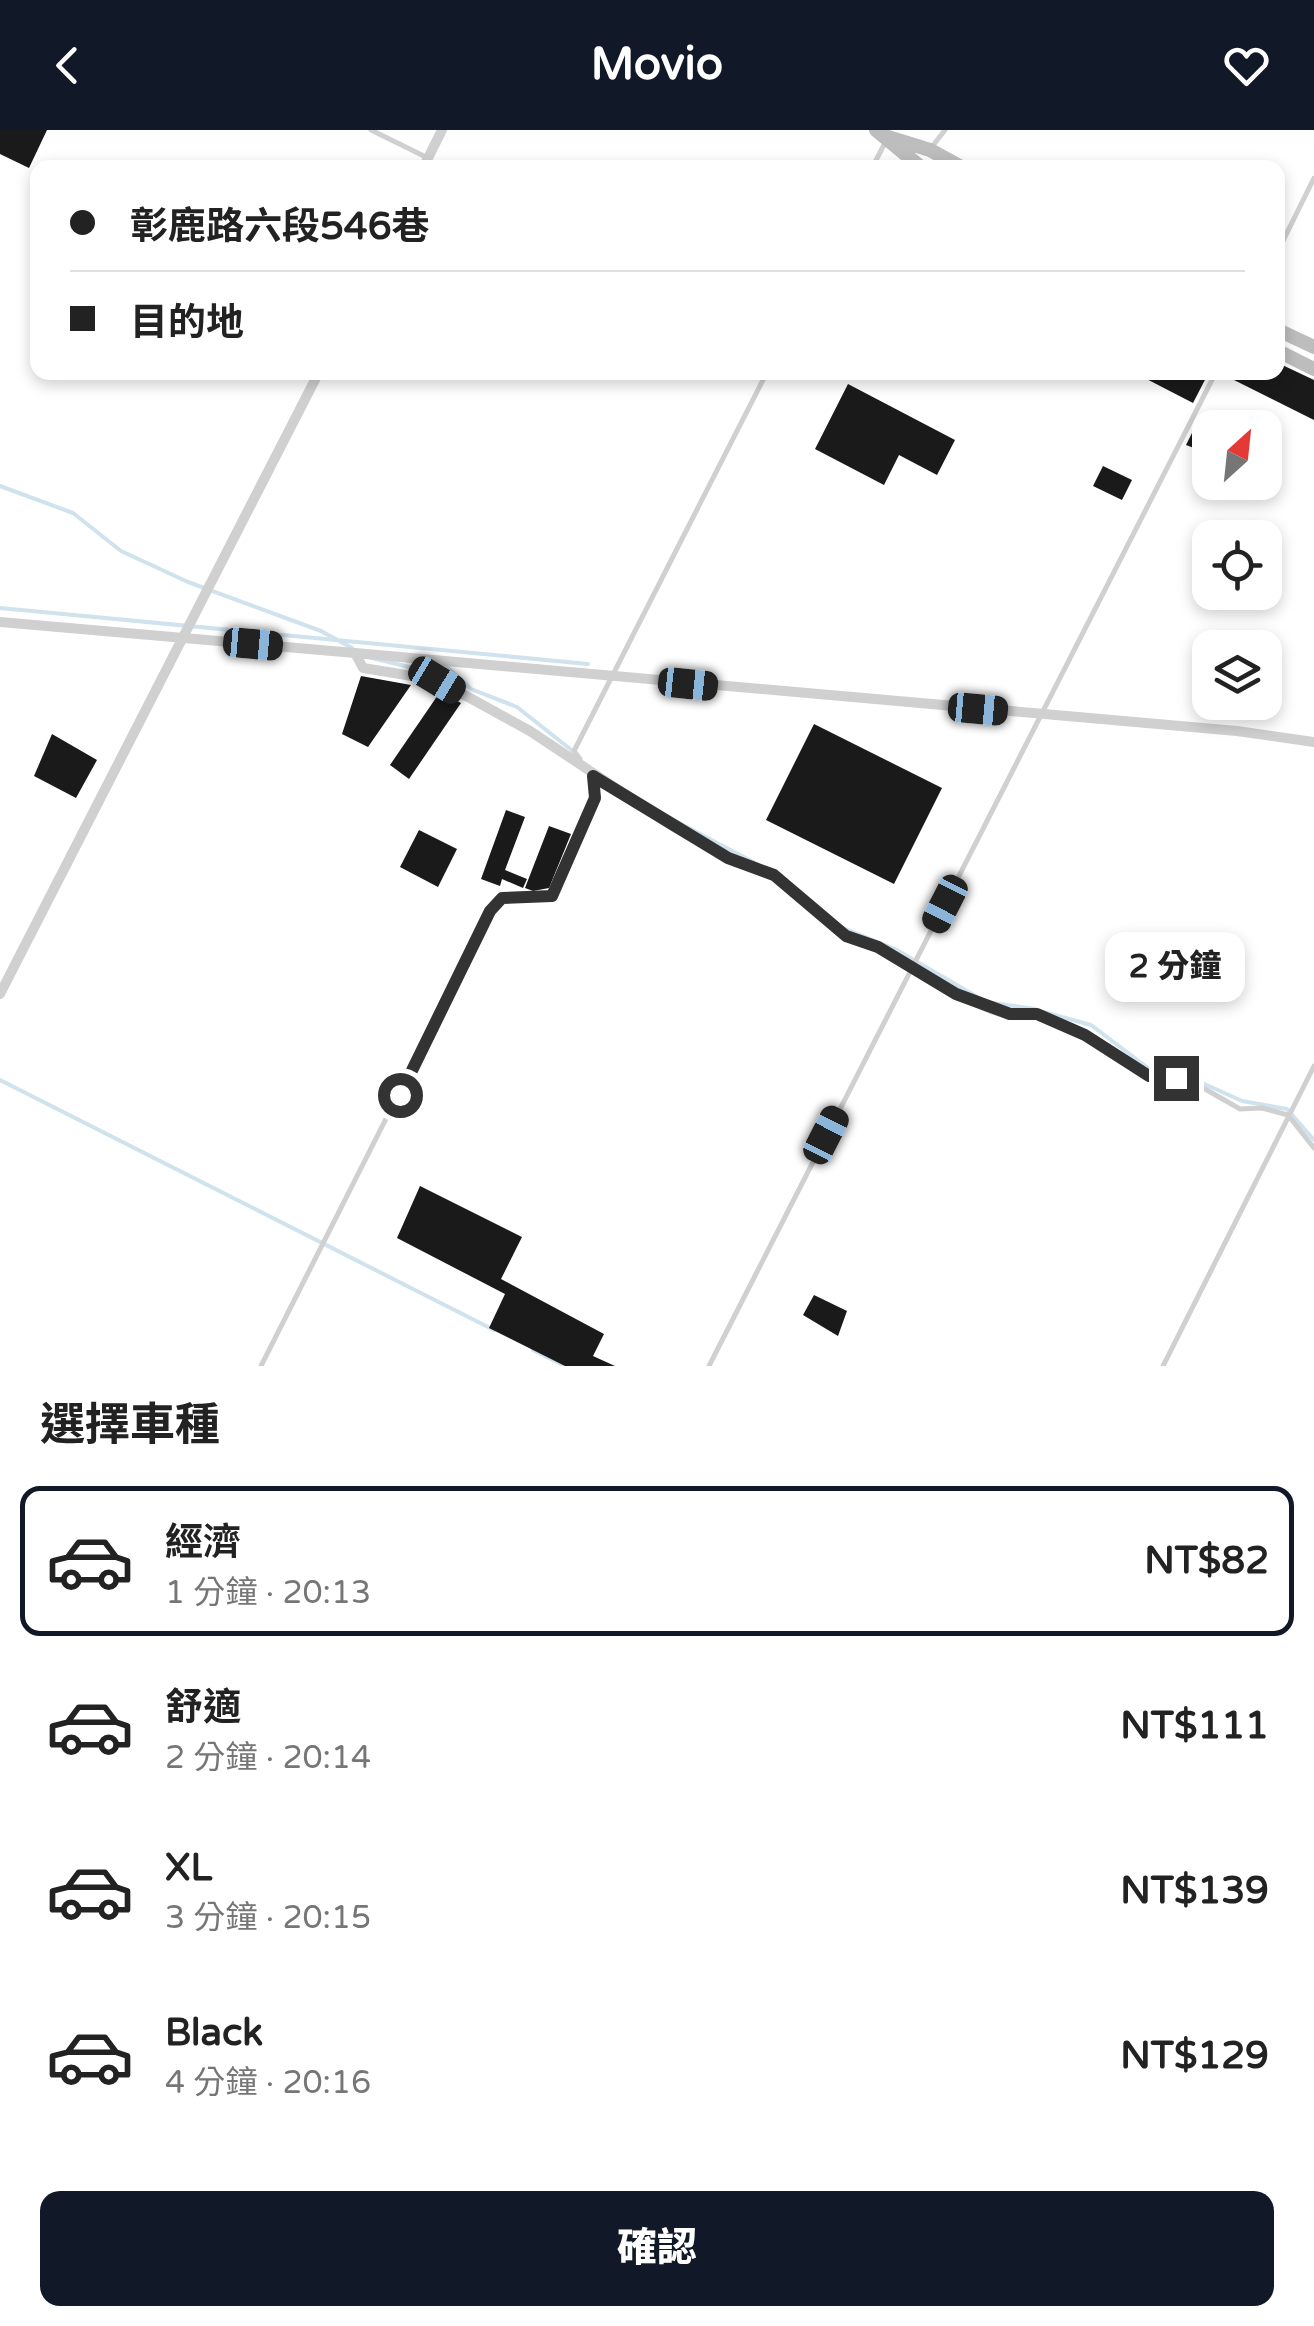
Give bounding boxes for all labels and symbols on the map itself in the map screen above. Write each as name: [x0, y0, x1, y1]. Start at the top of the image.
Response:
north arrow: [1192, 410, 1282, 500]
car: [222, 626, 284, 662]
car: [404, 652, 470, 708]
car: [657, 666, 719, 702]
car: [947, 691, 1009, 727]
car: [918, 870, 972, 938]
callout: 2 分鐘: [1106, 933, 1246, 1003]
route end: [1154, 1056, 1199, 1101]
route start: [378, 1073, 423, 1118]
car: [799, 1101, 853, 1169]

